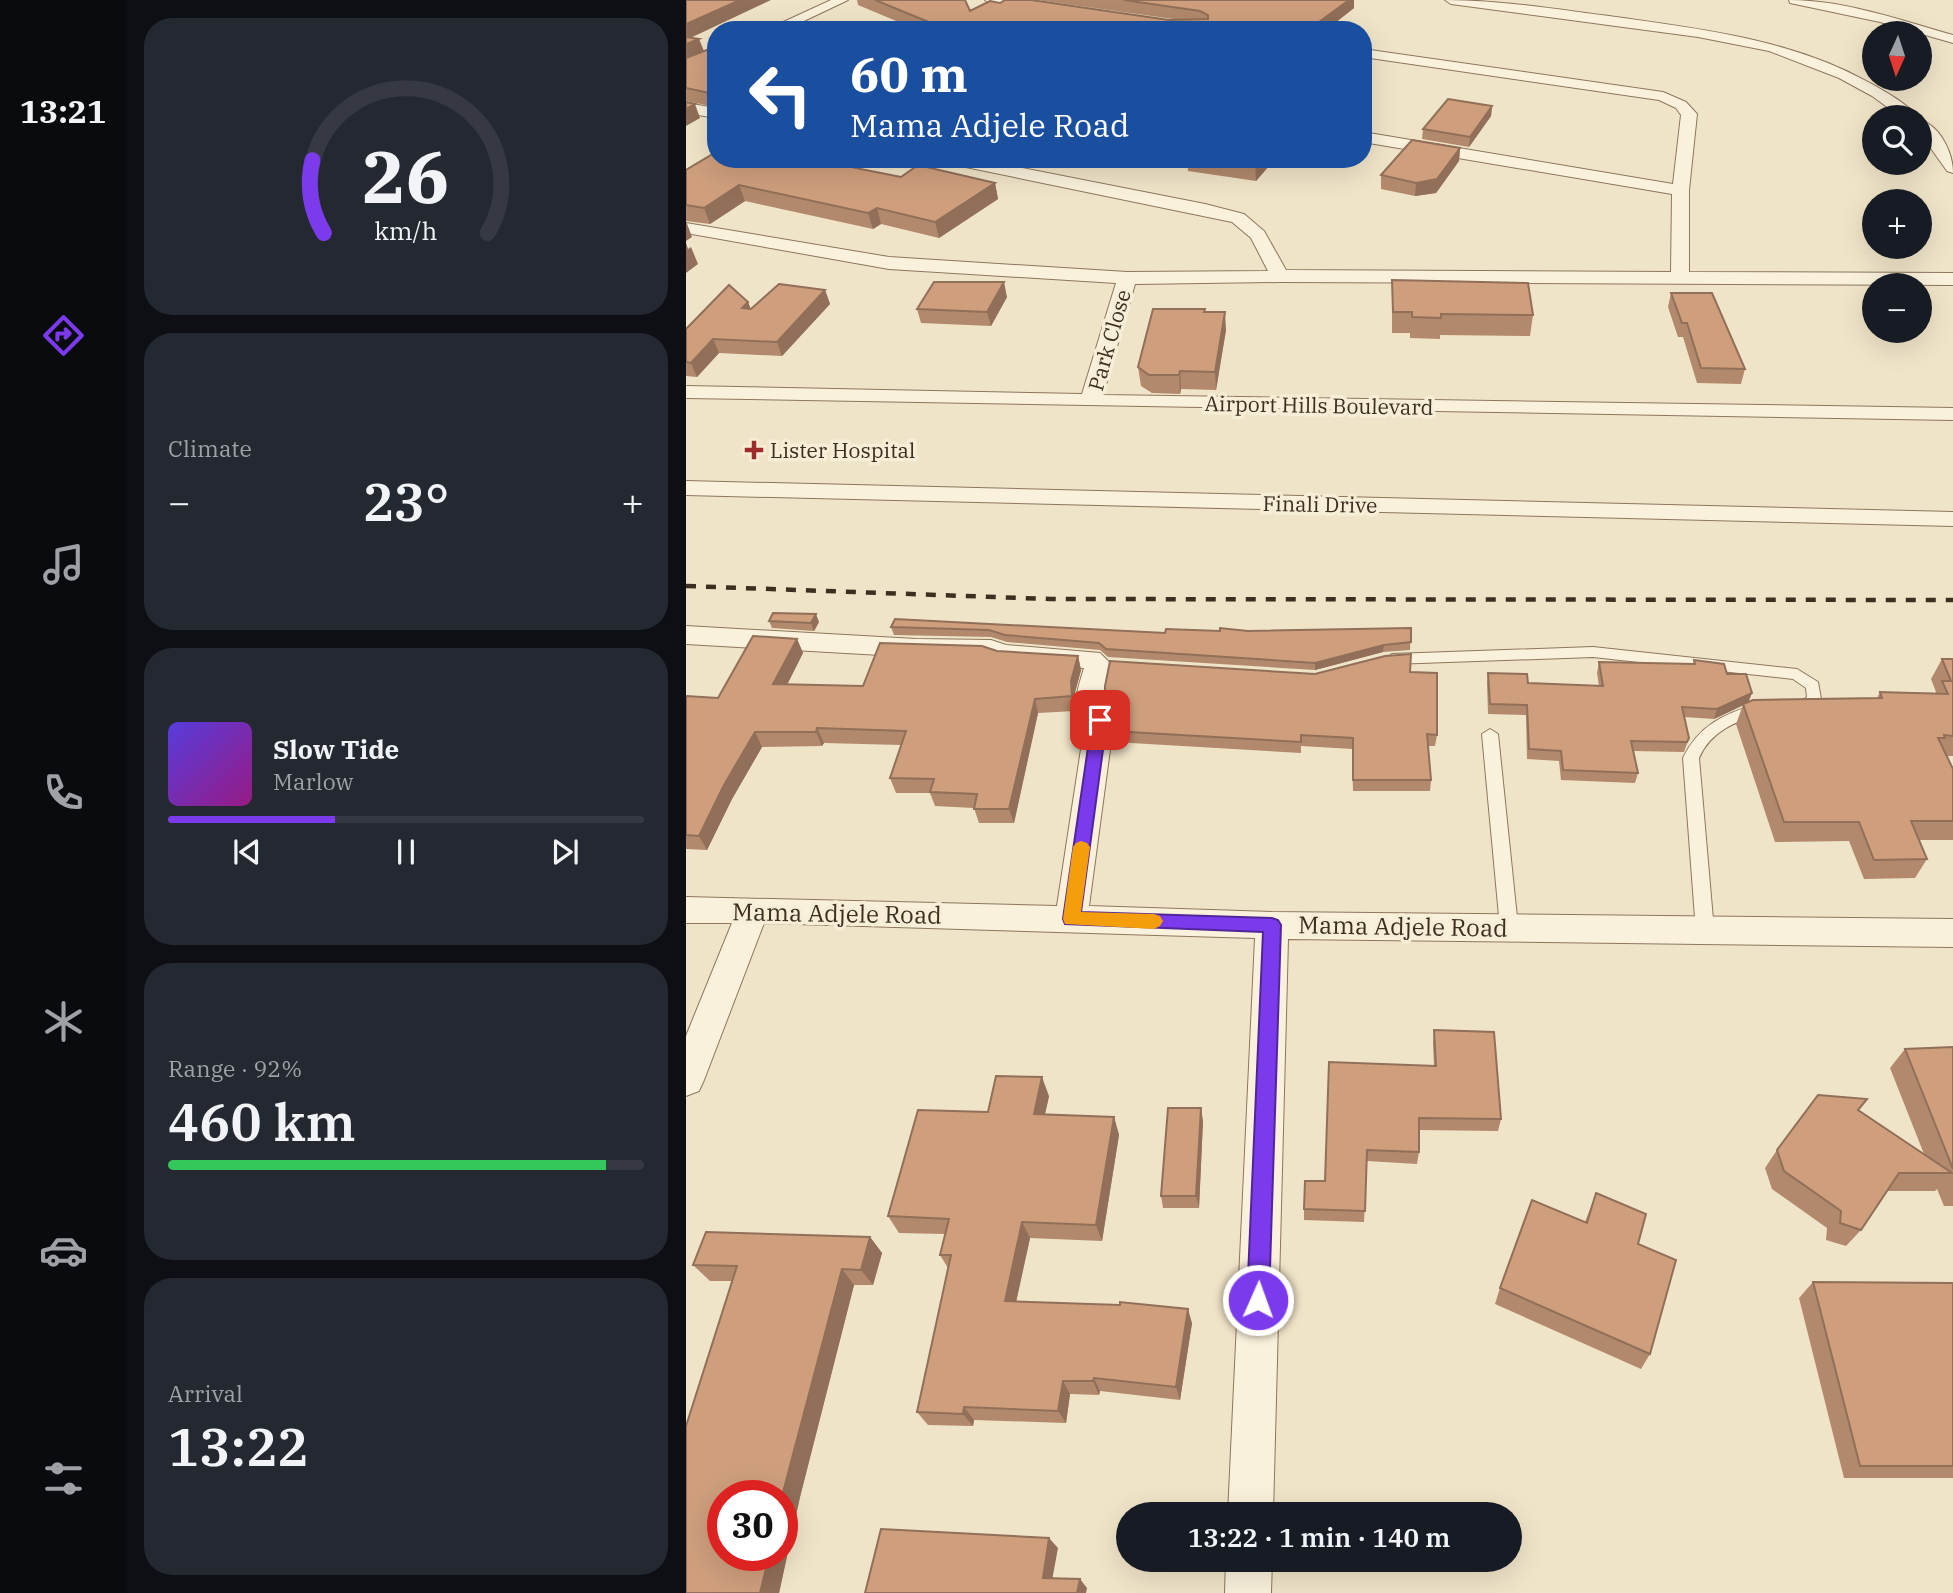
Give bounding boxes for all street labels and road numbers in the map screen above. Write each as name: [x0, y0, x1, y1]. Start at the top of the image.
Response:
street label: Park Close: [1081, 286, 1137, 394]
street label: Airport Hills Boulevard: [1204, 389, 1434, 421]
street label: Finali Drive: [1262, 489, 1378, 519]
street label: Mama Adjele Road: [732, 895, 942, 931]
street label: Mama Adjele Road: [1298, 908, 1508, 944]

